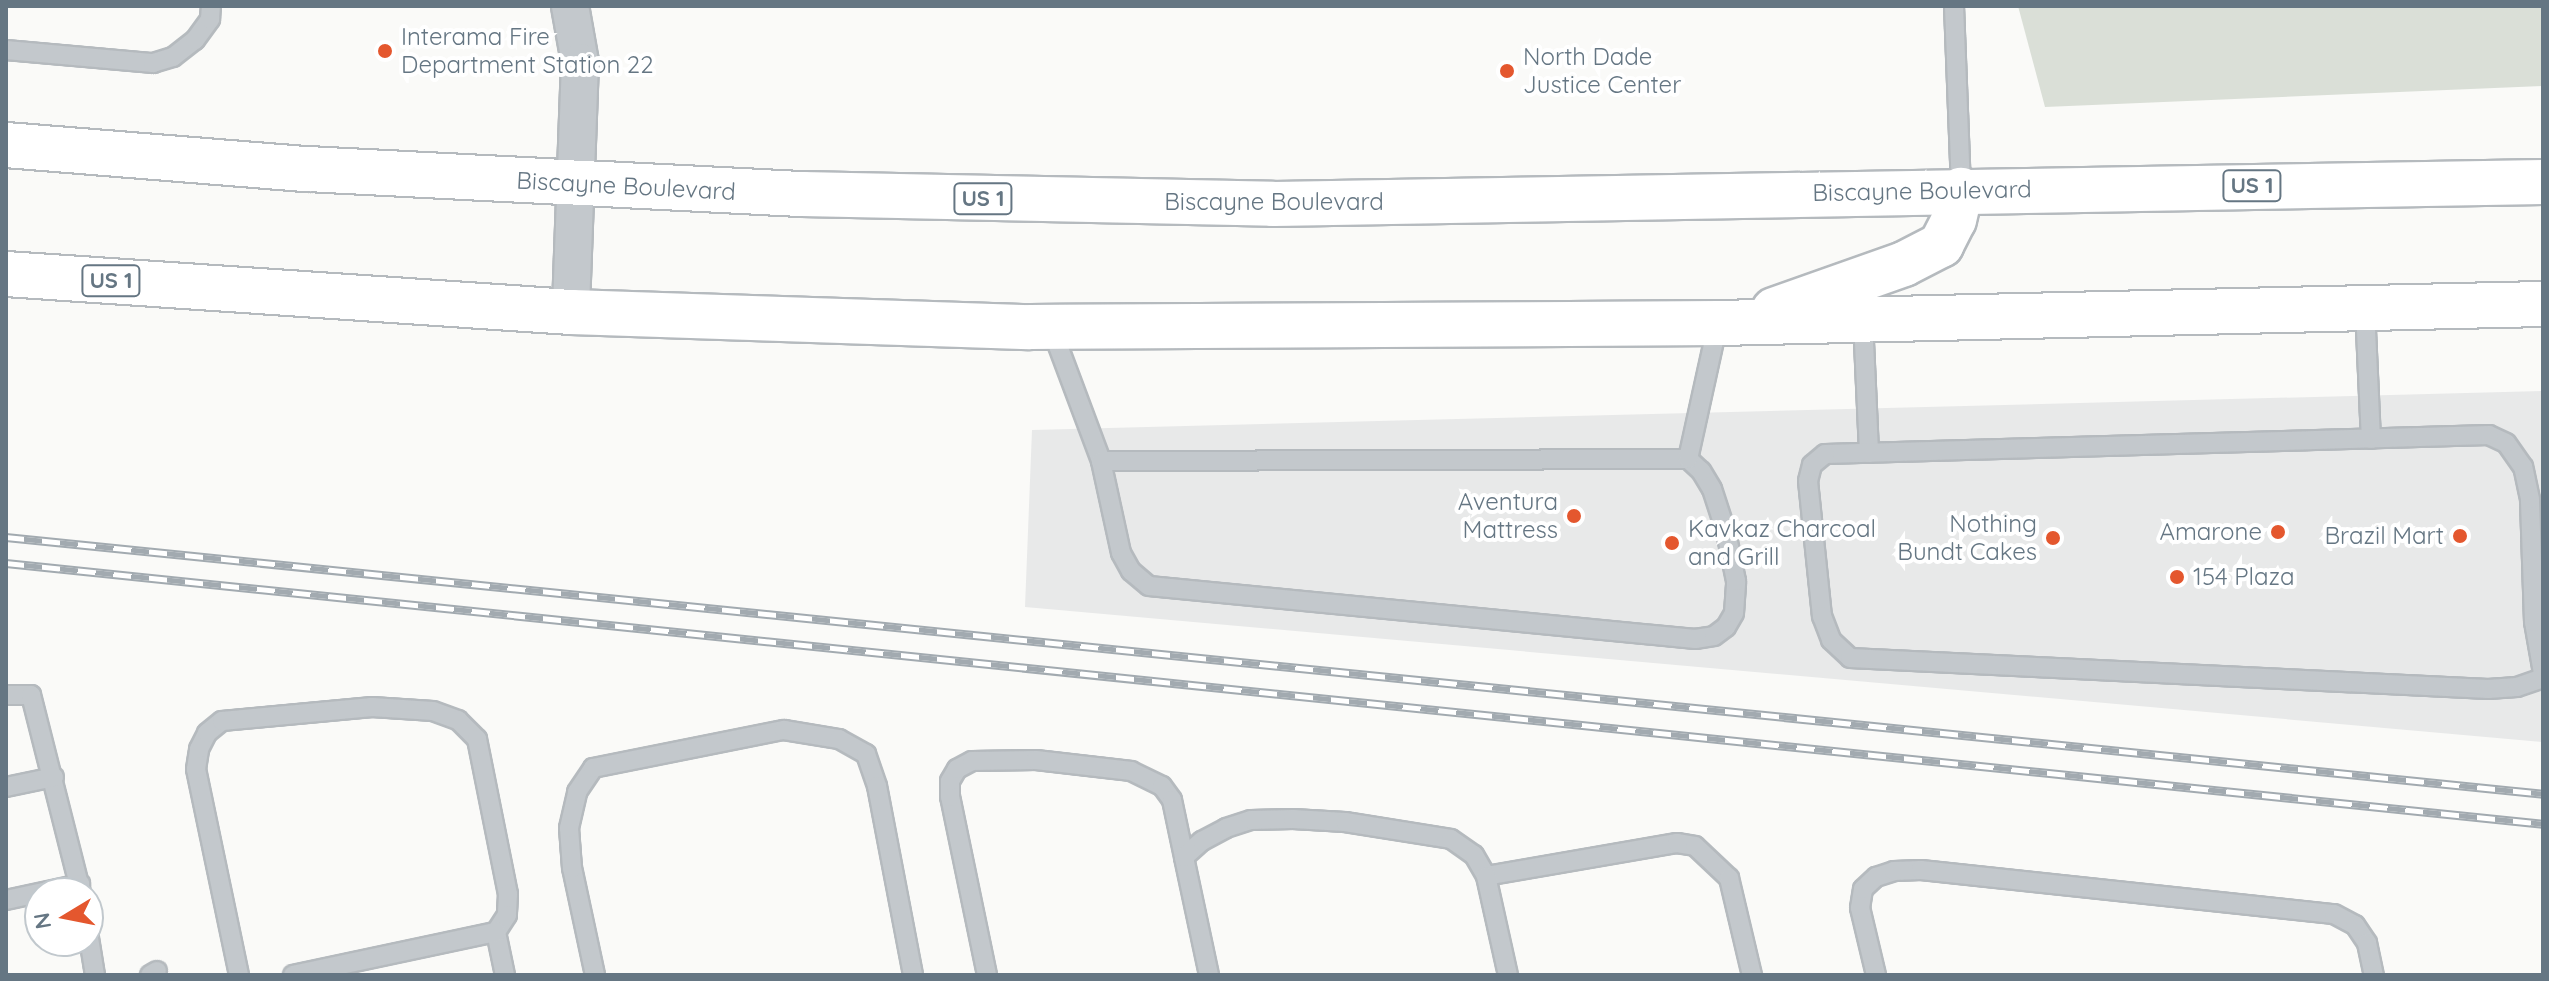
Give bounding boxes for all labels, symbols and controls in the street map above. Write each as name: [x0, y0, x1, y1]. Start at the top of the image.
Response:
place label: Interama Fire Department Station 22: [401, 23, 653, 79]
marker: Interama Fire Department Station 22: [376, 42, 394, 60]
place label: North Dade Justice Center: [1523, 43, 1681, 99]
marker: North Dade Justice Center: [1498, 62, 1516, 80]
street label: Biscayne Boulevard: [516, 166, 736, 206]
road number: US 1: [2222, 168, 2282, 204]
street label: Biscayne Boulevard: [1812, 175, 2032, 207]
road number: US 1: [953, 181, 1013, 217]
street label: Biscayne Boulevard: [1164, 188, 1384, 216]
road number: US 1: [81, 263, 141, 299]
place label: Aventura Mattress: [1458, 488, 1558, 544]
marker: Aventura Mattress: [1565, 507, 1583, 525]
place label: Nothing Bundt Cakes: [1897, 510, 2037, 566]
place label: Kavkaz Charcoal and Grill: [1688, 515, 1876, 571]
place label: Amarone: [2159, 518, 2262, 546]
place label: Brazil Mart: [2324, 522, 2444, 550]
marker: Amarone: [2269, 523, 2287, 541]
marker: Brazil Mart: [2451, 527, 2469, 545]
marker: Nothing Bundt Cakes: [2044, 529, 2062, 547]
marker: Kavkaz Charcoal and Grill: [1663, 534, 1681, 552]
place label: 154 Plaza: [2193, 563, 2295, 591]
marker: 154 Plaza: [2168, 568, 2186, 586]
north arrow: [24, 877, 104, 957]
text: N: [27, 910, 58, 931]

